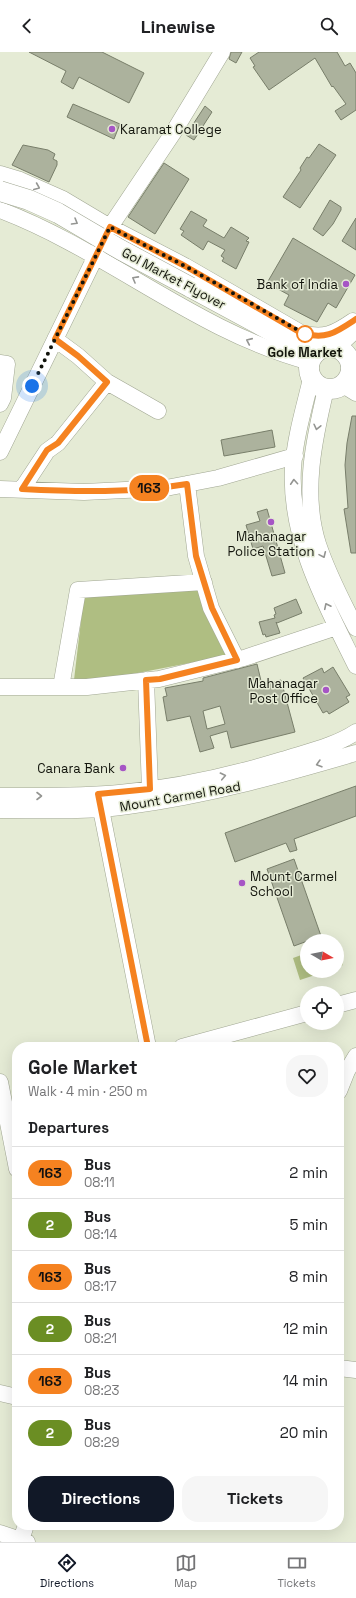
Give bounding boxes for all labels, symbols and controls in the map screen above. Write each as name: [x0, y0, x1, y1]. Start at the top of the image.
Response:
icon: back: [16, 15, 38, 37]
text: Linewise: [141, 15, 215, 38]
icon: search: [318, 15, 340, 37]
place label: Karamat College: [120, 121, 222, 138]
marker: Karamat College: [107, 124, 117, 134]
one-way arrow: [33, 183, 40, 191]
one-way arrow: [71, 217, 78, 225]
street label: Gol Market Flyover: [119, 244, 229, 313]
one-way arrow: [132, 276, 139, 284]
place label: Bank of India: [257, 276, 339, 293]
marker: Bank of India: [341, 279, 351, 289]
marker: Gole Market: [296, 325, 314, 343]
one-way arrow: [245, 338, 253, 346]
place label: Gole Market: [267, 344, 343, 361]
your location: [22, 376, 42, 396]
one-way arrow: [313, 424, 321, 430]
line badge: 163: [126, 475, 172, 501]
one-way arrow: [289, 478, 298, 485]
text: 163: [137, 479, 161, 497]
marker: Mahanagar Police Station: [266, 517, 276, 527]
place label: Mahanagar Police Station: [228, 528, 314, 560]
one-way arrow: [318, 551, 326, 559]
one-way arrow: [324, 603, 332, 610]
place label: Mahanagar Post Office: [248, 675, 318, 707]
marker: Mahanagar Post Office: [321, 685, 331, 695]
one-way arrow: [315, 759, 322, 768]
place label: Canara Bank: [37, 760, 115, 777]
marker: Canara Bank: [118, 763, 128, 773]
one-way arrow: [220, 772, 227, 780]
street label: Mount Carmel Road: [118, 777, 242, 815]
one-way arrow: [36, 792, 42, 800]
place label: Mount Carmel School: [250, 868, 337, 900]
marker: Mount Carmel School: [237, 878, 247, 888]
north arrow: [300, 934, 344, 978]
map controls: [300, 934, 344, 1030]
button: locate: [300, 986, 344, 1030]
text: Gole Market: [28, 1055, 138, 1080]
button: heart: [286, 1055, 328, 1097]
text: Walk · 4 min · 250 m: [28, 1083, 147, 1100]
text: Departures: [28, 1118, 109, 1137]
text: Bus: [84, 1155, 111, 1174]
text: 2 min: [289, 1163, 328, 1182]
text: 163: [38, 1164, 62, 1182]
text: 08:11: [84, 1174, 115, 1191]
text: Bus: [84, 1207, 111, 1226]
text: 5 min: [289, 1215, 328, 1234]
text: 2: [46, 1216, 54, 1234]
text: 08:14: [84, 1226, 117, 1243]
text: Bus: [84, 1259, 111, 1278]
text: 8 min: [289, 1267, 328, 1286]
text: 163: [38, 1268, 62, 1286]
text: 08:17: [84, 1278, 117, 1295]
text: Bus: [84, 1311, 111, 1330]
text: 12 min: [283, 1319, 328, 1338]
text: 2: [46, 1320, 54, 1338]
text: 08:21: [84, 1330, 117, 1347]
text: Bus: [84, 1363, 111, 1382]
text: 14 min: [283, 1371, 328, 1390]
text: 163: [38, 1372, 62, 1390]
text: 08:23: [84, 1382, 119, 1399]
text: Bus: [84, 1415, 111, 1434]
text: 20 min: [280, 1423, 328, 1442]
text: 2: [46, 1424, 54, 1442]
text: 08:29: [84, 1434, 119, 1451]
button: Directions: [28, 1476, 174, 1522]
button: Tickets: [182, 1476, 328, 1522]
tab: Directions: [40, 1552, 94, 1590]
tab: Map: [174, 1552, 197, 1590]
tab: Tickets: [277, 1552, 316, 1590]

